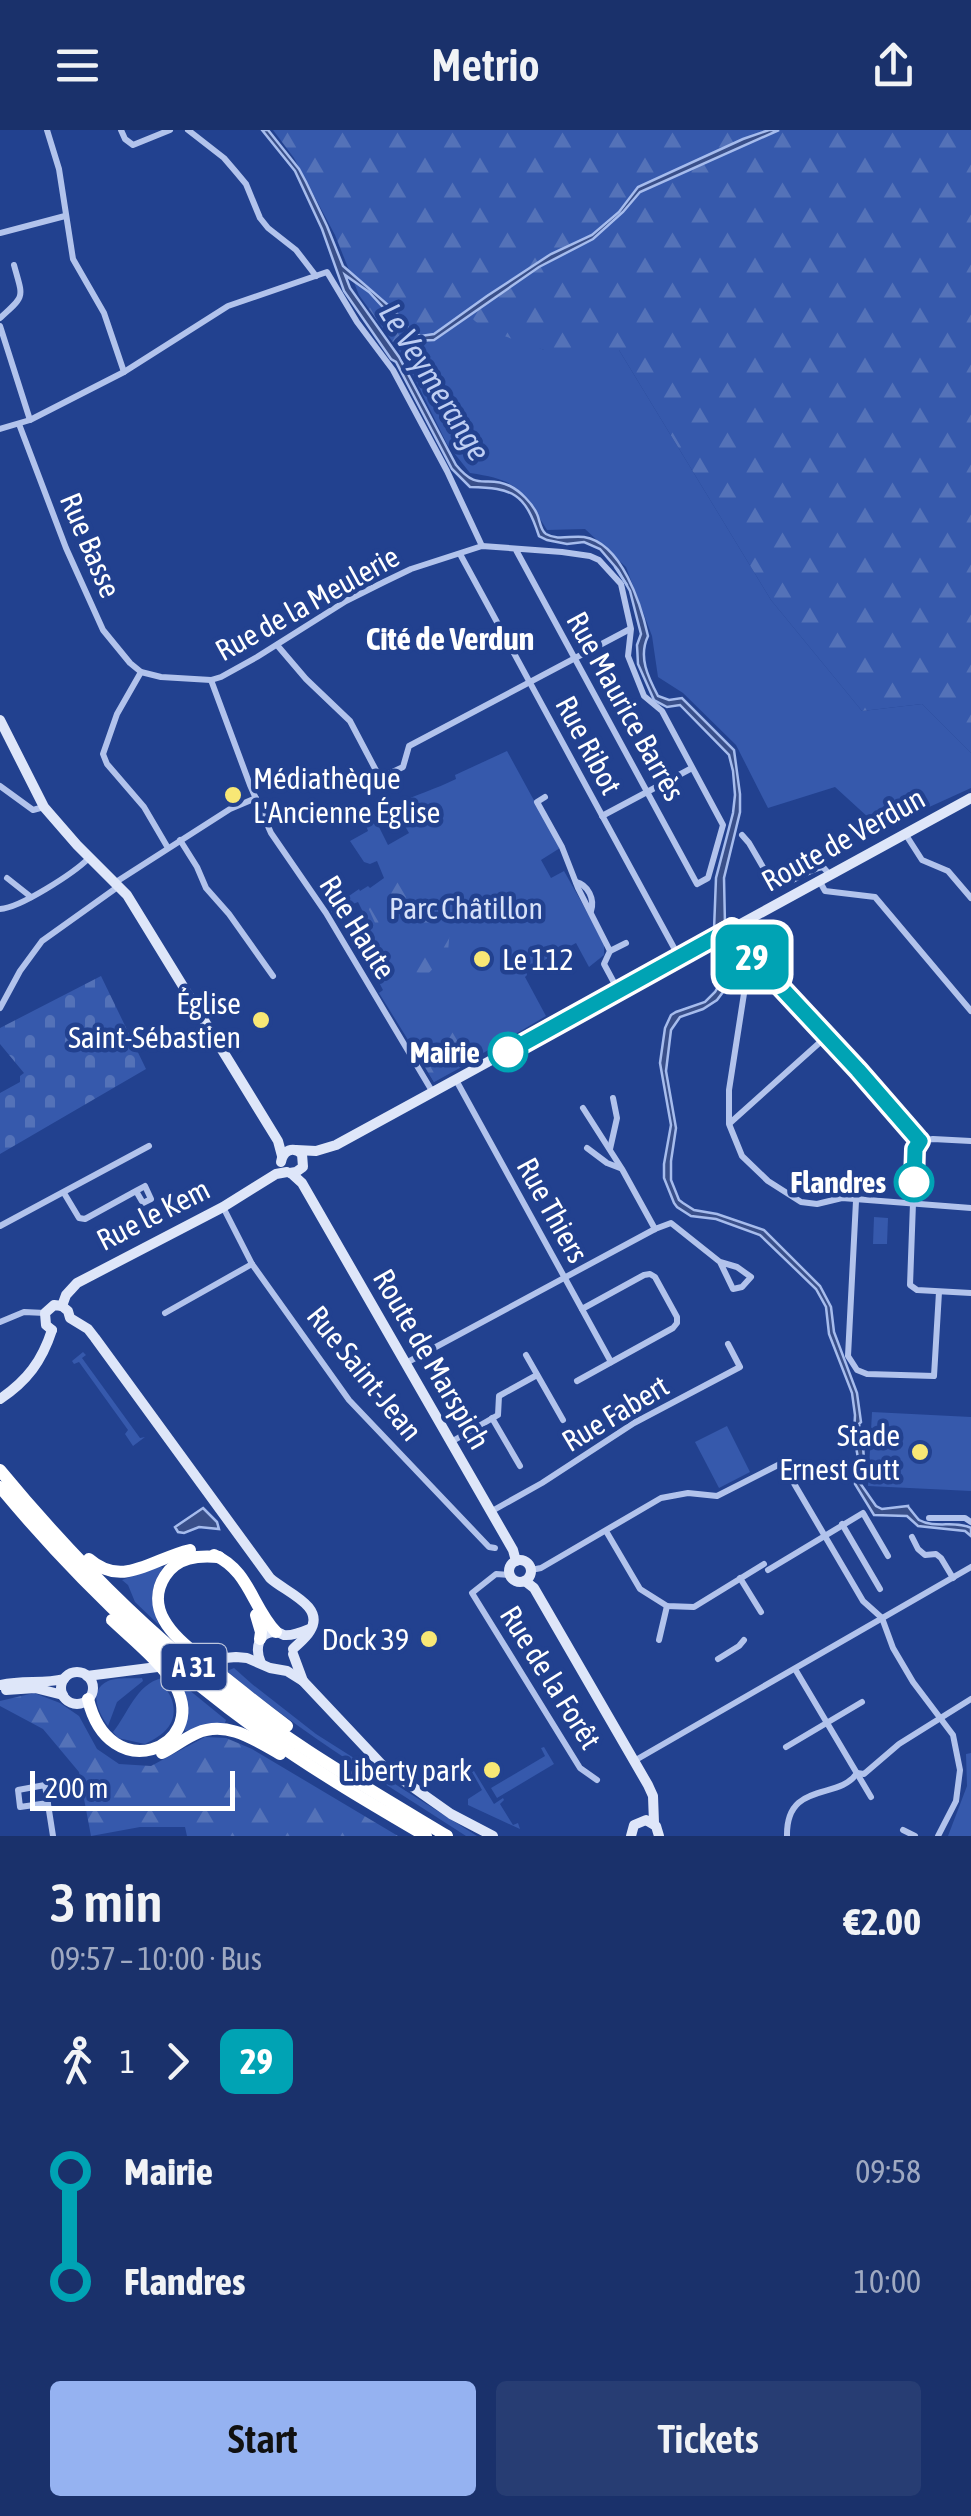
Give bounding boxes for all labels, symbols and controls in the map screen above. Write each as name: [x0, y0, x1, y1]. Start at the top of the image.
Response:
icon: menu: [50, 38, 105, 93]
icon: share: [866, 38, 921, 93]
text: Metrio: [431, 39, 540, 91]
water label: Le Veymerange: [372, 296, 498, 468]
street label: Rue Basse: [54, 488, 128, 602]
street label: Rue de la Meulerie: [210, 539, 404, 667]
street label: Rue Maurice Barrès: [560, 606, 692, 806]
district label: Cité de Verdun: [366, 620, 534, 657]
street label: Rue Ribot: [549, 690, 629, 800]
place label: Médiathèque L'Ancienne Église: [253, 761, 440, 829]
street label: Route de Verdun: [756, 780, 930, 898]
marker: Médiathèque L'Ancienne Église: [222, 784, 244, 806]
street label: Rue Haute: [313, 869, 403, 985]
park label: Parc Châtillon: [389, 891, 543, 925]
line badge: 29: [707, 924, 797, 990]
text: 29: [736, 937, 768, 977]
place label: Le 112: [502, 942, 574, 976]
marker: Le 112: [471, 948, 493, 970]
place label: Église Saint-Sébastien: [68, 986, 241, 1054]
marker: Église Saint-Sébastien: [250, 1009, 272, 1031]
marker: Mairie: [489, 1033, 527, 1071]
place label: Mairie: [410, 1035, 480, 1069]
street label: Rue Thiers: [510, 1152, 596, 1268]
marker: Flandres: [895, 1163, 933, 1201]
place label: Flandres: [790, 1165, 886, 1199]
street label: Rue le Kem: [91, 1171, 215, 1257]
street label: Route de Marspich: [367, 1263, 497, 1455]
street label: Rue Saint-Jean: [300, 1299, 430, 1447]
street label: Rue Fabert: [556, 1368, 674, 1458]
place label: Stade Ernest Gutt: [779, 1418, 900, 1486]
marker: Stade Ernest Gutt: [909, 1441, 931, 1463]
street label: Rue de la Forêt: [494, 1599, 608, 1755]
place label: Dock 39: [321, 1622, 409, 1656]
marker: Dock 39: [418, 1628, 440, 1650]
road number: A 31: [162, 1644, 226, 1690]
place label: Liberty park: [342, 1753, 472, 1787]
marker: Liberty park: [481, 1759, 503, 1781]
scale bar: [30, 1766, 235, 1810]
text: 200 m: [45, 1772, 108, 1804]
text: 3 min: [50, 1871, 162, 1934]
text: €2.00: [844, 1900, 921, 1943]
text: 09:57 – 10:00 · Bus: [50, 1940, 262, 1977]
icon: walk: [50, 2034, 105, 2089]
icon: forward: [150, 2034, 205, 2089]
text: 29: [240, 2041, 273, 2081]
text: 1: [120, 2043, 135, 2080]
text: Mairie: [124, 2150, 213, 2193]
text: 09:58: [855, 2153, 921, 2190]
text: Flandres: [124, 2260, 245, 2303]
text: 10:00: [854, 2263, 921, 2300]
button: Start: [50, 2381, 476, 2496]
button: Tickets: [496, 2381, 921, 2496]

